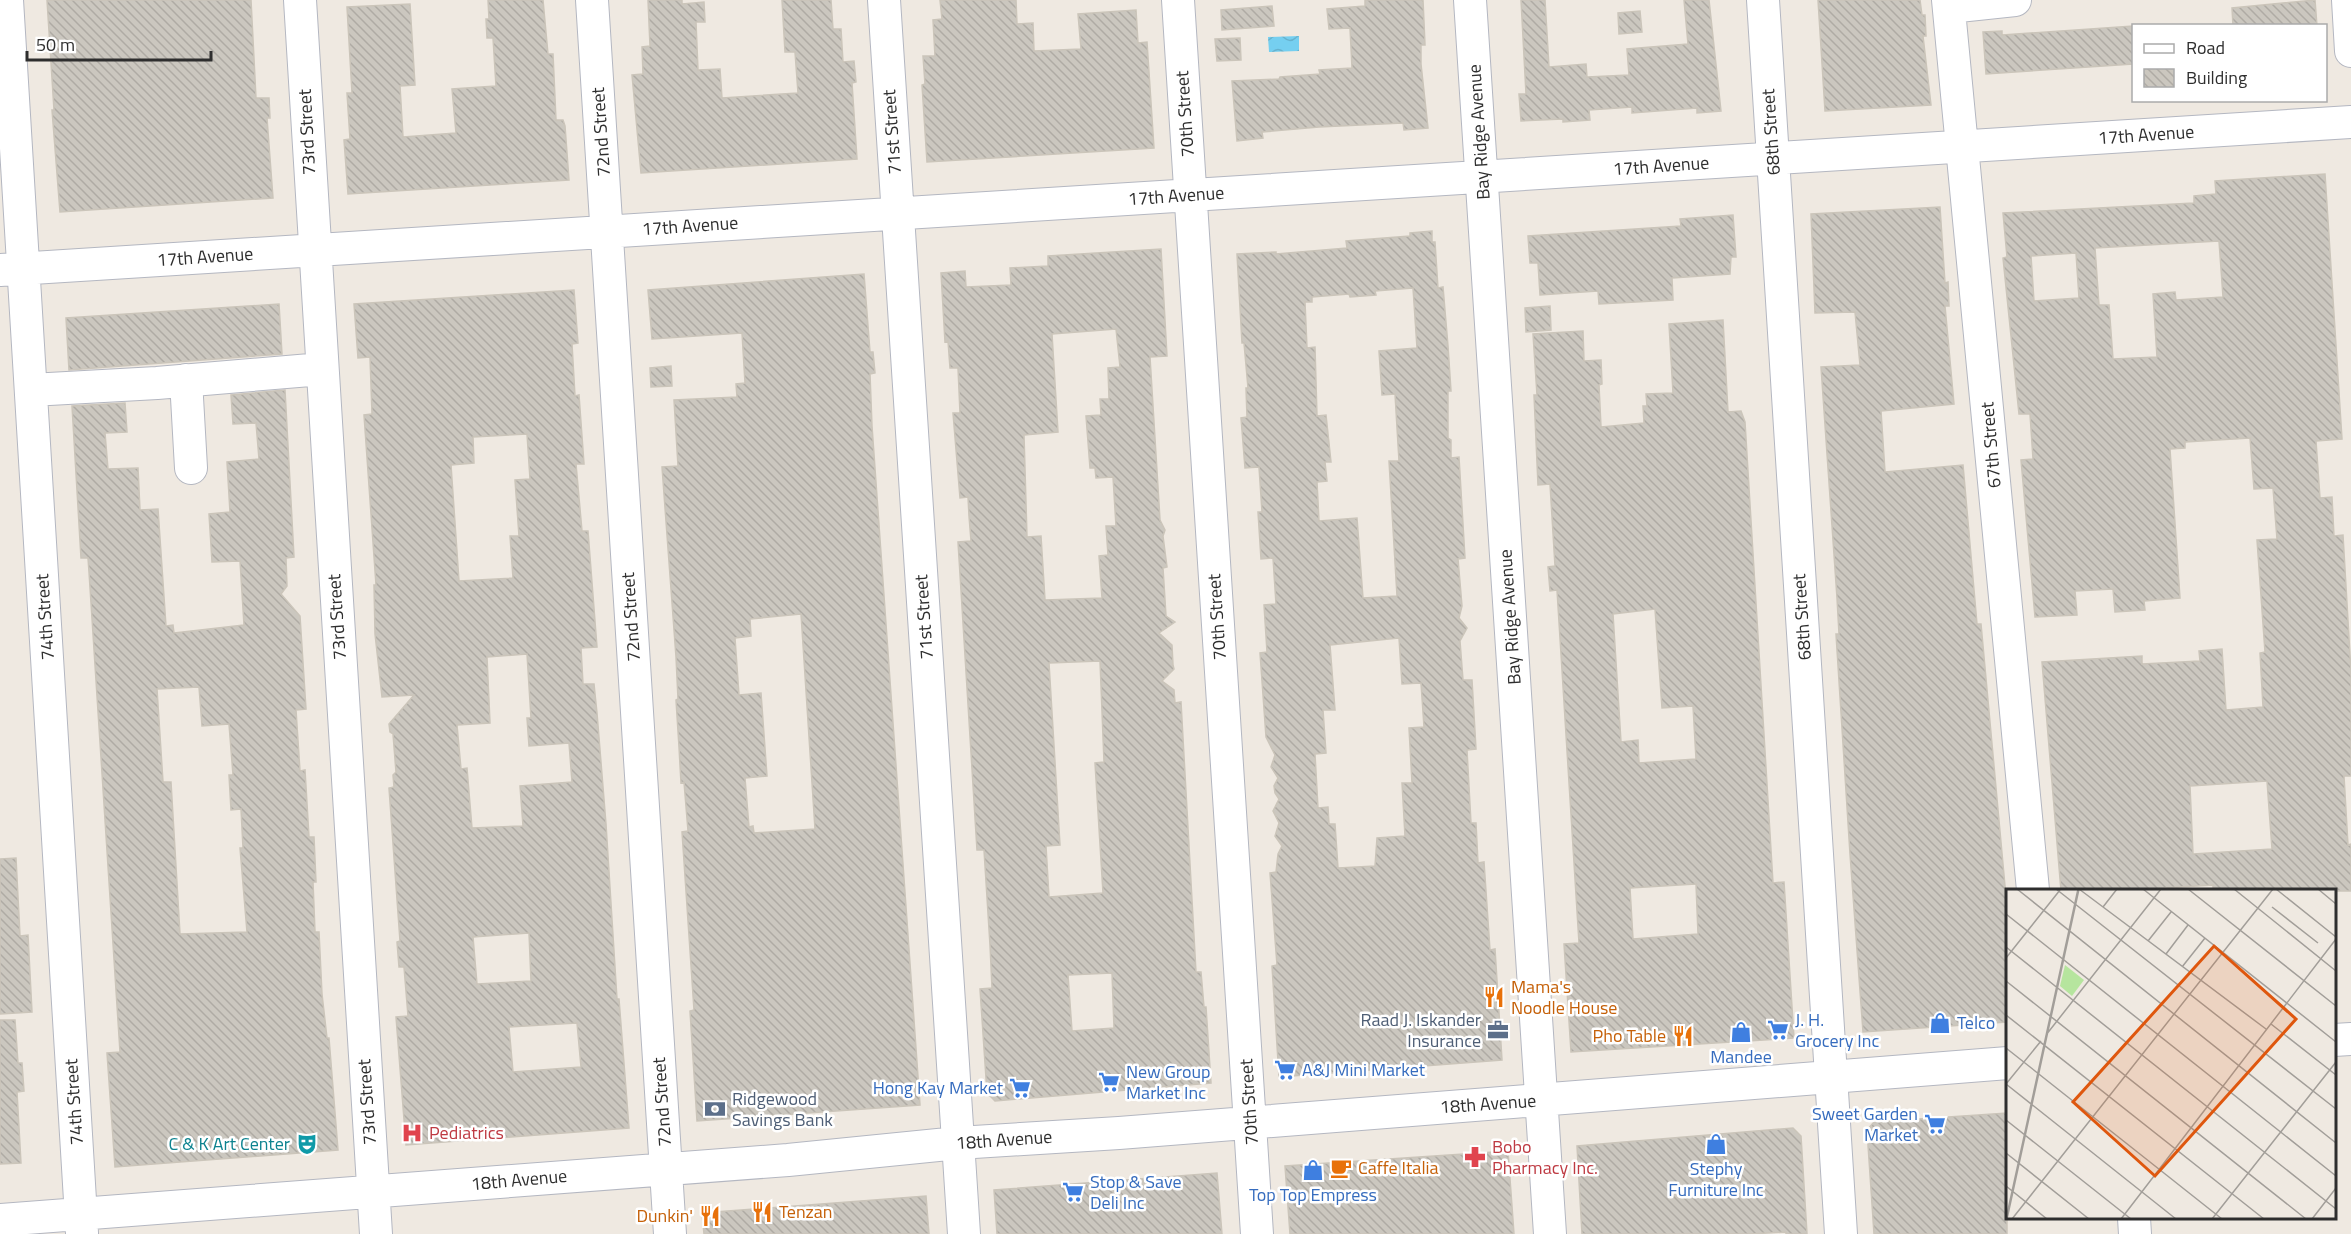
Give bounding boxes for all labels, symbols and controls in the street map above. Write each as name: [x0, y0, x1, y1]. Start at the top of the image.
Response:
scale bar: [27, 24, 212, 62]
legend: [2132, 24, 2327, 102]
text: 50 m: [36, 31, 75, 58]
text: Road: [2186, 34, 2225, 61]
street label: Bay Ridge Avenue: [1460, 63, 1497, 201]
text: Building: [2186, 64, 2247, 91]
street label: 70th Street: [1168, 69, 1201, 158]
street label: 72nd Street: [584, 86, 617, 178]
street label: 68th Street: [1754, 87, 1787, 176]
street label: 73rd Street: [291, 88, 322, 176]
street label: 71st Street: [875, 88, 908, 175]
street label: 17th Avenue: [2097, 118, 2195, 151]
street label: 17th Avenue: [1612, 149, 1710, 182]
street label: 17th Avenue: [1127, 179, 1225, 212]
street label: 17th Avenue: [641, 209, 739, 242]
street label: 17th Avenue: [156, 240, 254, 273]
street label: 67th Street: [1973, 400, 2008, 489]
street label: Bay Ridge Avenue: [1491, 548, 1528, 686]
street label: 72nd Street: [614, 571, 647, 663]
street label: 74th Street: [28, 572, 61, 661]
street label: 70th Street: [1200, 572, 1233, 661]
street label: 68th Street: [1785, 572, 1818, 661]
street label: 73rd Street: [320, 573, 353, 661]
street label: 71st Street: [907, 573, 940, 660]
inset map: [2006, 889, 2336, 1219]
place label: Mama's Noodle House: [1511, 973, 1617, 1021]
restaurant icon: Mama's Noodle House: [1482, 985, 1506, 1009]
place label: Raad J. Iskander Insurance: [1360, 1006, 1481, 1054]
place label: J. H. Grocery Inc: [1795, 1006, 1879, 1054]
place label: Telco: [1957, 1009, 1995, 1036]
shop icon: Telco: [1928, 1011, 1952, 1035]
office icon: Raad J. Iskander Insurance: [1486, 1018, 1510, 1042]
supermarket icon: J. H. Grocery Inc: [1766, 1018, 1790, 1042]
shop icon: Mandee: [1729, 1020, 1753, 1044]
place label: Pho Table: [1593, 1022, 1666, 1049]
restaurant icon: Pho Table: [1671, 1024, 1695, 1048]
place label: Mandee: [1710, 1043, 1772, 1070]
street label: 72nd Street: [645, 1056, 678, 1148]
place label: A&J Mini Market: [1302, 1056, 1426, 1083]
street label: 74th Street: [57, 1057, 90, 1146]
street label: 70th Street: [1232, 1057, 1265, 1146]
street label: 73rd Street: [350, 1058, 383, 1146]
place label: New Group Market Inc: [1126, 1058, 1210, 1106]
supermarket icon: A&J Mini Market: [1273, 1058, 1297, 1082]
supermarket icon: New Group Market Inc: [1097, 1070, 1121, 1094]
place label: Hong Kay Market: [873, 1074, 1004, 1101]
supermarket icon: Hong Kay Market: [1008, 1076, 1032, 1100]
place label: Ridgewood Savings Bank: [732, 1085, 833, 1133]
street label: 18th Avenue: [1439, 1087, 1537, 1120]
bank icon: Ridgewood Savings Bank: [703, 1097, 727, 1121]
place label: Sweet Garden Market: [1812, 1100, 1919, 1148]
supermarket icon: Sweet Garden Market: [1923, 1112, 1947, 1136]
place label: Pediatrics: [429, 1119, 504, 1146]
hospital icon: Pediatrics: [400, 1121, 424, 1145]
street label: 18th Avenue: [955, 1123, 1053, 1156]
place label: C & K Art Center: [169, 1130, 290, 1157]
theatre icon: C & K Art Center: [295, 1132, 319, 1156]
shop icon: Stephy Furniture Inc: [1704, 1132, 1728, 1156]
place label: Bobo Pharmacy Inc.: [1492, 1133, 1598, 1181]
pharmacy icon: Bobo Pharmacy Inc.: [1463, 1145, 1487, 1169]
place label: Caffe Italia: [1358, 1154, 1439, 1181]
place label: Stephy Furniture Inc: [1668, 1155, 1764, 1203]
cafe icon: Caffe Italia: [1329, 1156, 1353, 1180]
shop icon: Top Top Empress: [1301, 1158, 1325, 1182]
street label: 18th Avenue: [470, 1162, 568, 1197]
place label: Stop & Save Deli Inc: [1090, 1168, 1181, 1216]
supermarket icon: Stop & Save Deli Inc: [1061, 1180, 1085, 1204]
place label: Top Top Empress: [1249, 1181, 1377, 1208]
place label: Tenzan: [779, 1198, 832, 1225]
restaurant icon: Tenzan: [750, 1200, 774, 1224]
place label: Dunkin': [636, 1202, 693, 1229]
restaurant icon: Dunkin': [698, 1204, 722, 1228]

